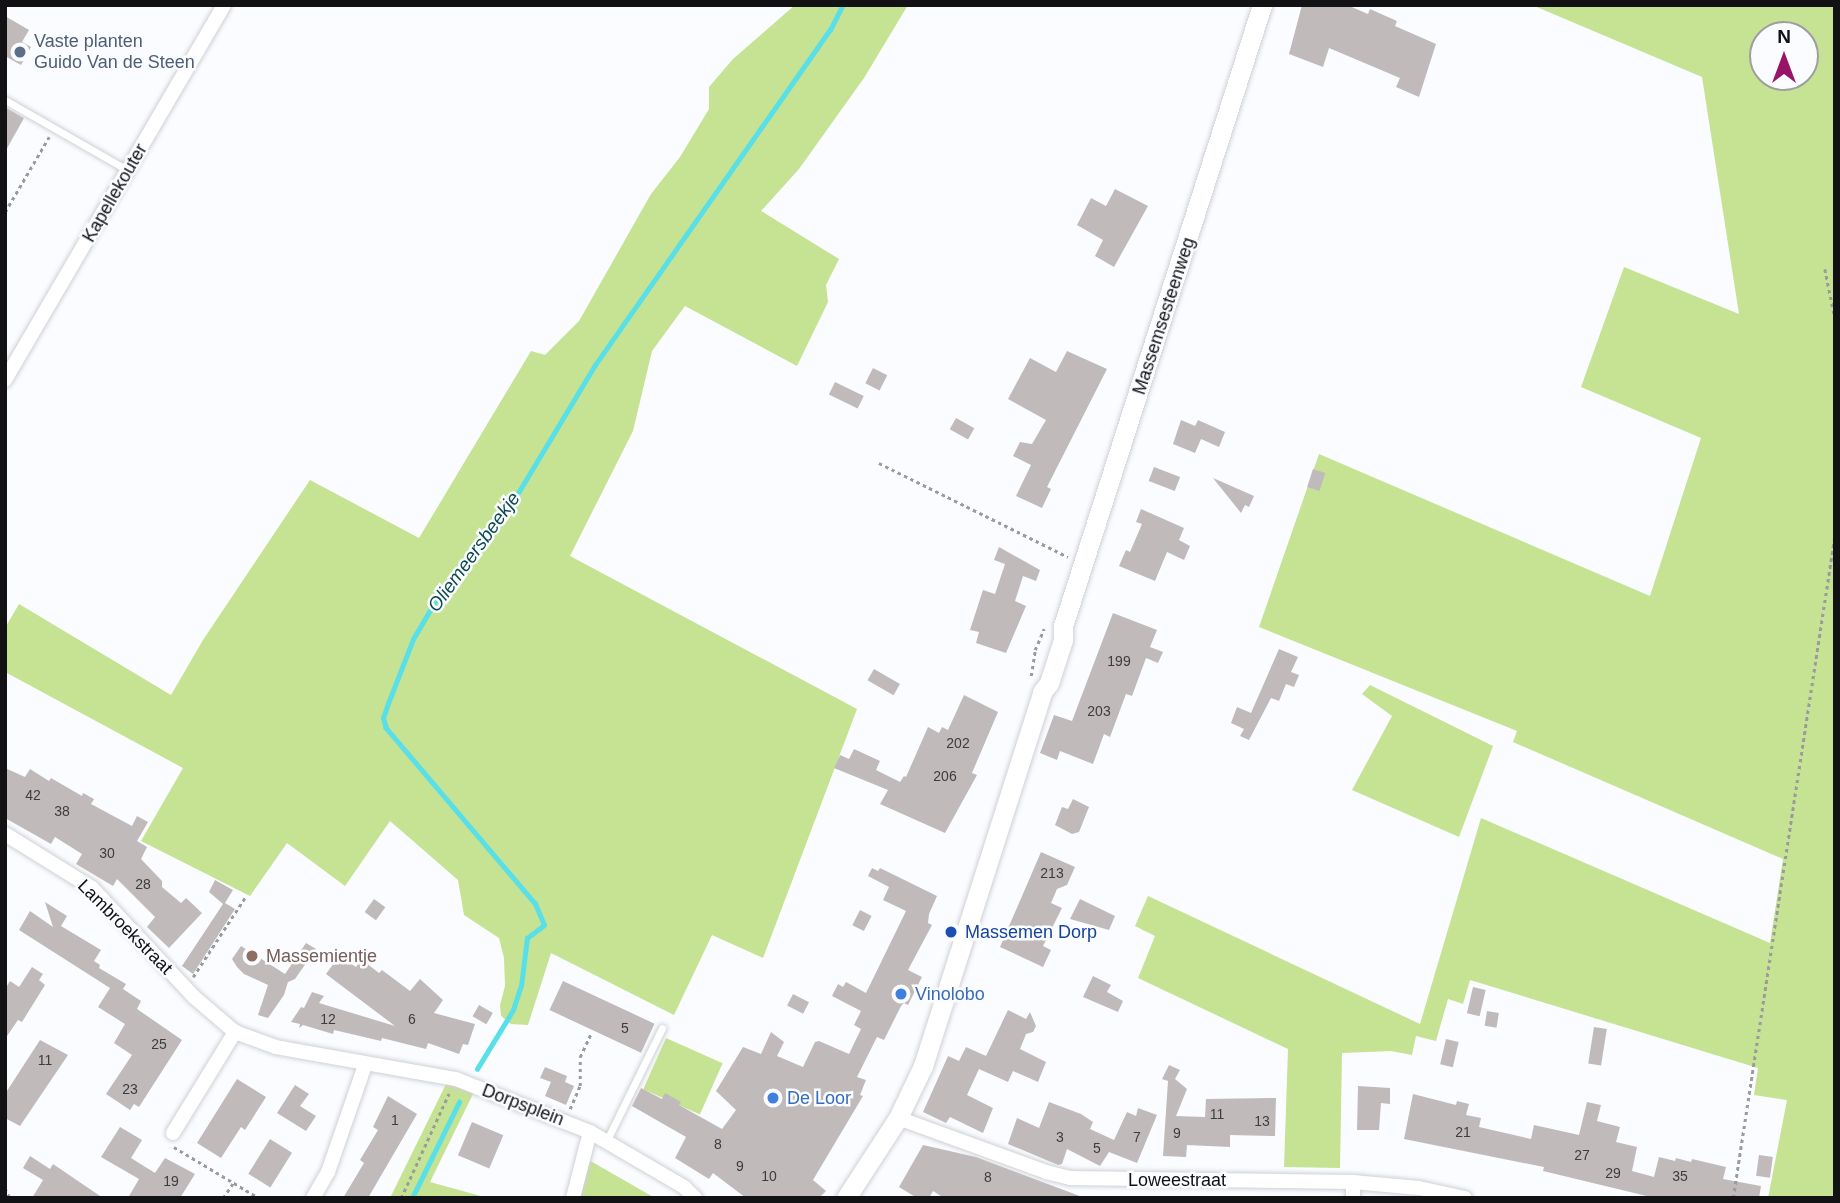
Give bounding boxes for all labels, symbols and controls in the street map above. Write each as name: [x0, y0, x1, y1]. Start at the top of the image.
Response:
north arrow: [1749, 21, 1819, 91]
text: N: [1777, 26, 1791, 47]
place label: Vaste planten Guido Van de Steen: [34, 31, 195, 74]
marker: Vaste planten Guido Van de Steen: [12, 44, 28, 60]
street label: Kapellekouter: [78, 140, 152, 246]
street label: Massemsesteenweg: [1128, 235, 1200, 397]
water label: Oliemeersbeekje: [423, 488, 525, 616]
house number: 199: [1107, 653, 1131, 669]
house number: 203: [1087, 703, 1111, 719]
house number: 202: [946, 735, 970, 751]
house number: 206: [933, 768, 957, 784]
house number: 42: [25, 787, 41, 803]
house number: 38: [54, 803, 70, 819]
house number: 30: [99, 845, 115, 861]
house number: 213: [1040, 865, 1064, 881]
street label: Lambroekstraat: [73, 875, 177, 979]
house number: 28: [135, 876, 151, 892]
place label: Massemen Dorp: [965, 921, 1097, 943]
marker: Massemen Dorp: [943, 924, 959, 940]
place label: Massemientje: [266, 945, 377, 967]
marker: Massemientje: [244, 948, 260, 964]
place label: Vinolobo: [915, 983, 985, 1005]
marker: Vinolobo: [893, 986, 909, 1002]
house number: 12: [320, 1011, 336, 1027]
house number: 6: [408, 1011, 416, 1027]
house number: 5: [621, 1020, 629, 1036]
house number: 25: [151, 1036, 167, 1052]
house number: 11: [38, 1052, 52, 1068]
street label: Dorpsplein: [479, 1079, 567, 1131]
house number: 23: [122, 1081, 138, 1097]
place label: De Loor: [787, 1087, 851, 1109]
marker: De Loor: [765, 1090, 781, 1106]
house number: 11: [1210, 1106, 1224, 1122]
house number: 1: [391, 1112, 399, 1128]
house number: 13: [1254, 1113, 1270, 1129]
house number: 21: [1455, 1124, 1471, 1140]
house number: 9: [1173, 1125, 1181, 1141]
house number: 3: [1056, 1129, 1064, 1145]
house number: 7: [1133, 1129, 1141, 1145]
house number: 8: [714, 1136, 722, 1152]
house number: 5: [1093, 1140, 1101, 1156]
house number: 27: [1574, 1147, 1590, 1163]
house number: 9: [736, 1158, 744, 1174]
house number: 29: [1605, 1165, 1621, 1181]
house number: 10: [761, 1168, 777, 1184]
house number: 35: [1672, 1168, 1688, 1184]
house number: 8: [984, 1169, 992, 1185]
street label: Loweestraat: [1128, 1169, 1226, 1191]
house number: 19: [163, 1173, 179, 1189]

